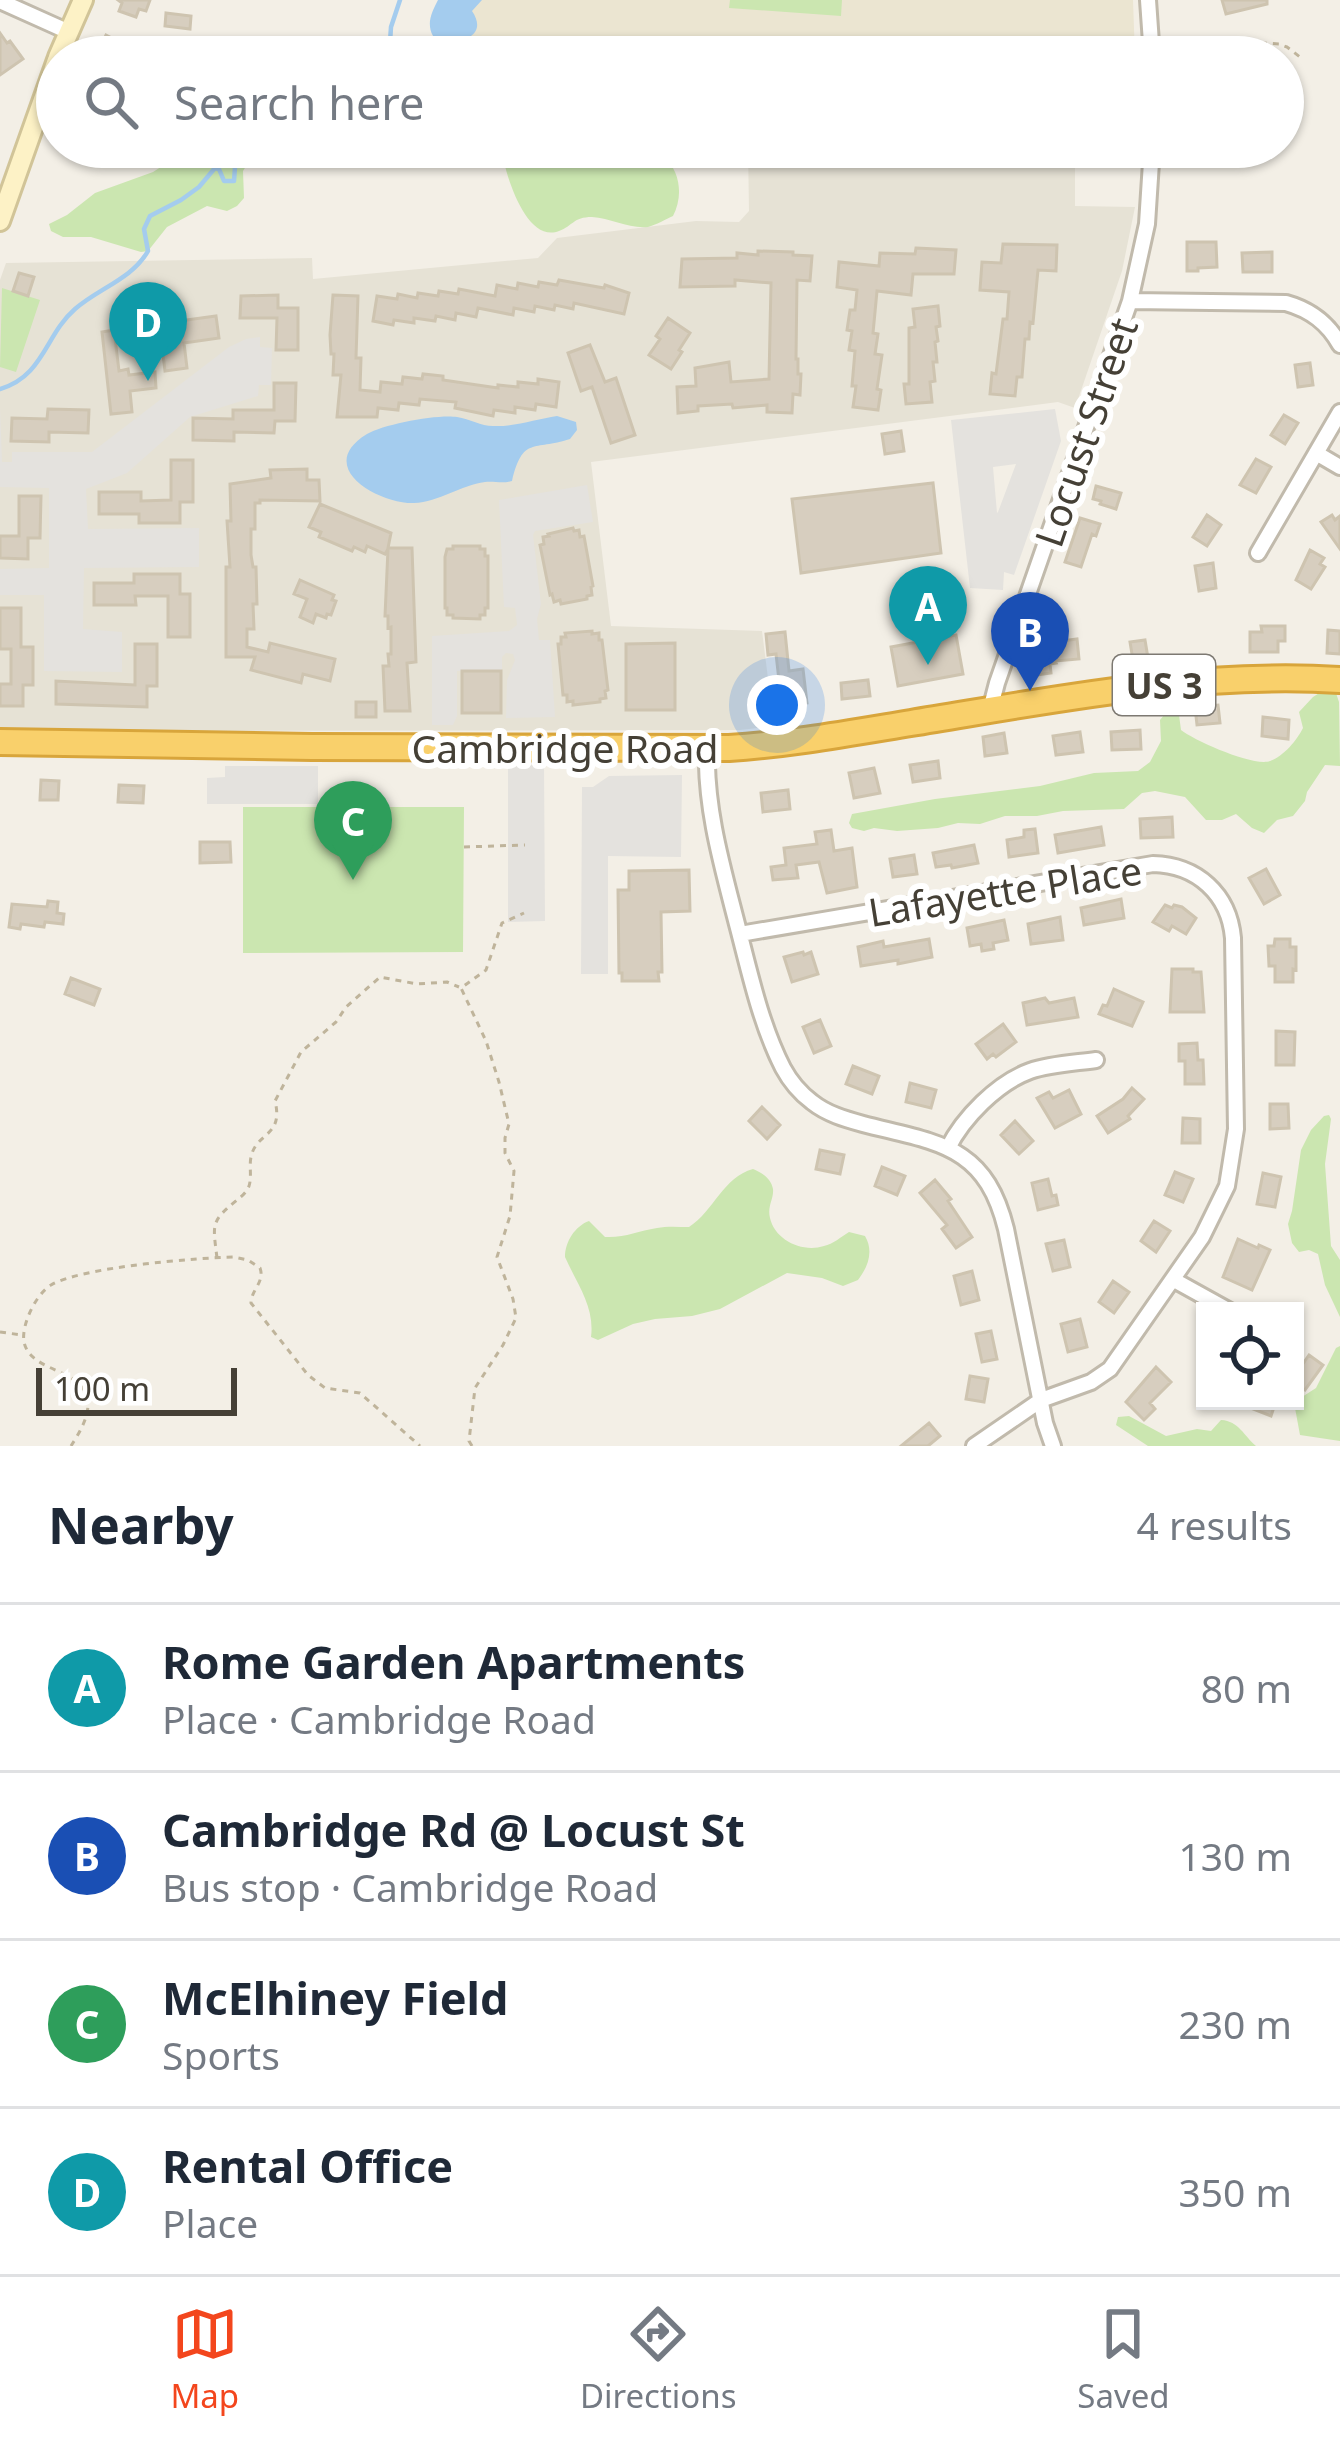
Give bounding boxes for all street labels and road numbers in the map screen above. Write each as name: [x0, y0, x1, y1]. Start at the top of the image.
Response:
street label: Locust Street: [1021, 311, 1149, 553]
road number: US 3: [1113, 655, 1215, 715]
street label: Cambridge Road: [412, 721, 718, 774]
street label: Lafayette Place: [865, 842, 1145, 938]

